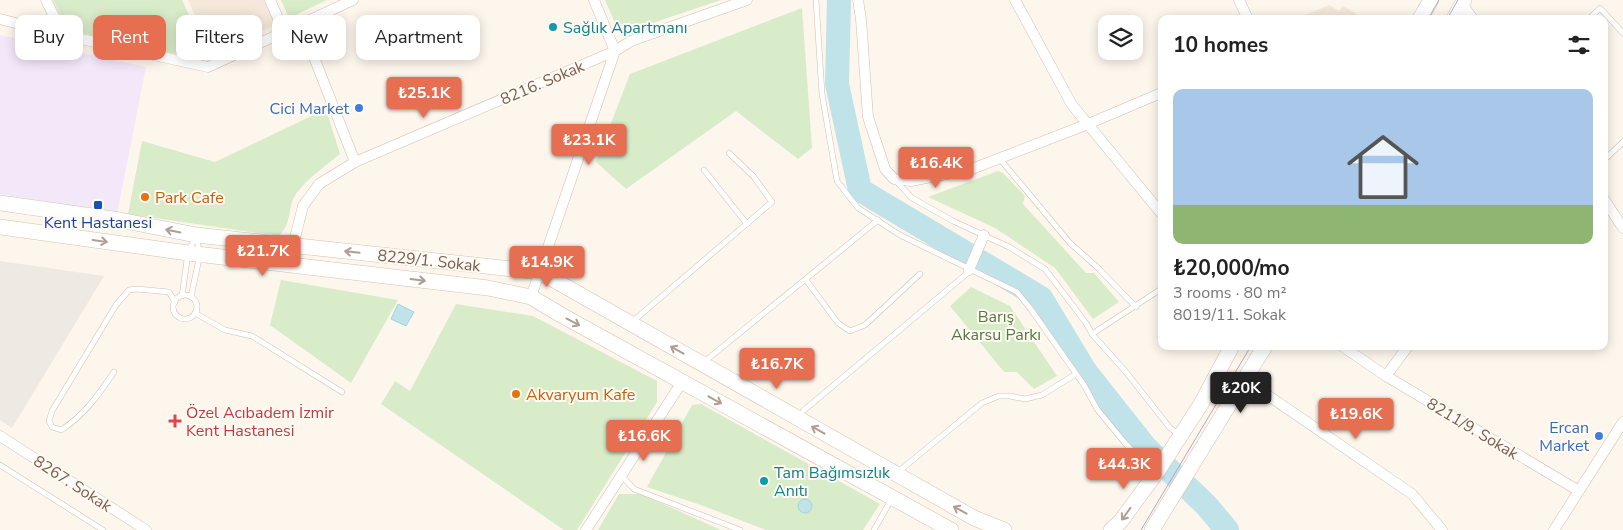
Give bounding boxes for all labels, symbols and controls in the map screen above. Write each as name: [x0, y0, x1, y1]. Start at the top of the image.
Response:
chip: Buy: [15, 15, 83, 60]
chip: Rent: [93, 15, 166, 60]
chip: Filters: [176, 15, 262, 60]
chip: New: [272, 15, 346, 60]
chip: Apartment: [356, 15, 480, 60]
map controls: [1098, 15, 1143, 60]
button: layers: [1098, 15, 1143, 60]
place label: Sağlık Apartmanı: [563, 17, 687, 39]
marker: Sağlık Apartmanı: [547, 21, 559, 33]
text: 10 homes: [1173, 31, 1268, 59]
icon: filters: [1565, 31, 1593, 59]
street label: 8216. Sokak: [497, 55, 589, 110]
pin: ₺25.1K: [383, 76, 465, 119]
text: ₺25.1K: [398, 82, 451, 104]
place label: Cici Market: [269, 98, 349, 120]
marker: Cici Market: [353, 102, 365, 114]
icon: home: [1338, 122, 1428, 212]
pin: ₺23.1K: [548, 124, 630, 166]
text: ₺23.1K: [563, 129, 616, 151]
pin: ₺16.4K: [895, 146, 977, 189]
text: ₺16.4K: [910, 152, 963, 174]
place label: Park Cafe: [155, 187, 224, 209]
marker: Park Cafe: [139, 191, 151, 203]
marker: Kent Hastanesi: [92, 199, 104, 211]
place label: Kent Hastanesi: [44, 212, 152, 234]
one-way arrow: [166, 226, 182, 235]
pin: ₺21.7K: [222, 234, 304, 277]
one-way arrow: [92, 236, 108, 246]
text: ₺21.7K: [237, 240, 290, 262]
street label: 8229/1. Sokak: [376, 245, 482, 277]
pin: ₺14.9K: [506, 246, 588, 288]
one-way arrow: [344, 247, 360, 257]
text: ₺14.9K: [521, 251, 574, 273]
text: ₺20,000/mo: [1173, 254, 1290, 282]
one-way arrow: [410, 275, 426, 285]
text: 3 rooms · 80 m²: [1173, 282, 1286, 304]
text: 8019/11. Sokak: [1173, 304, 1286, 326]
park label: Barış Akarsu Parkı: [951, 306, 1041, 346]
one-way arrow: [565, 317, 580, 327]
one-way arrow: [670, 345, 684, 355]
pin: ₺16.7K: [736, 348, 818, 390]
text: ₺16.7K: [751, 353, 804, 375]
pin: ₺20K: [1211, 372, 1271, 414]
text: ₺20K: [1221, 377, 1261, 399]
place label: Akvaryum Kafe: [526, 384, 635, 406]
marker: Akvaryum Kafe: [510, 388, 522, 400]
street label: 8211/9. Sokak: [1422, 393, 1523, 465]
one-way arrow: [707, 396, 722, 405]
pin: ₺19.6K: [1315, 398, 1397, 440]
place label: Özel Acıbadem İzmir Kent Hastanesi: [186, 402, 334, 442]
text: ₺19.6K: [1330, 403, 1383, 425]
marker: Özel Acıbadem İzmir Kent Hastanesi: [168, 414, 182, 428]
place label: Ercan Market: [1539, 417, 1589, 457]
pin: ₺16.6K: [603, 420, 685, 462]
text: ₺16.6K: [618, 425, 671, 447]
one-way arrow: [811, 425, 826, 435]
marker: Ercan Market: [1593, 430, 1605, 442]
pin: ₺44.3K: [1083, 448, 1165, 490]
street label: 8267. Sokak: [29, 450, 117, 518]
text: ₺44.3K: [1098, 453, 1151, 475]
place label: Tam Bağımsızlık Anıtı: [774, 462, 891, 502]
marker: Tam Bağımsızlık Anıtı: [758, 475, 770, 487]
one-way arrow: [953, 505, 968, 514]
one-way arrow: [1120, 507, 1131, 520]

